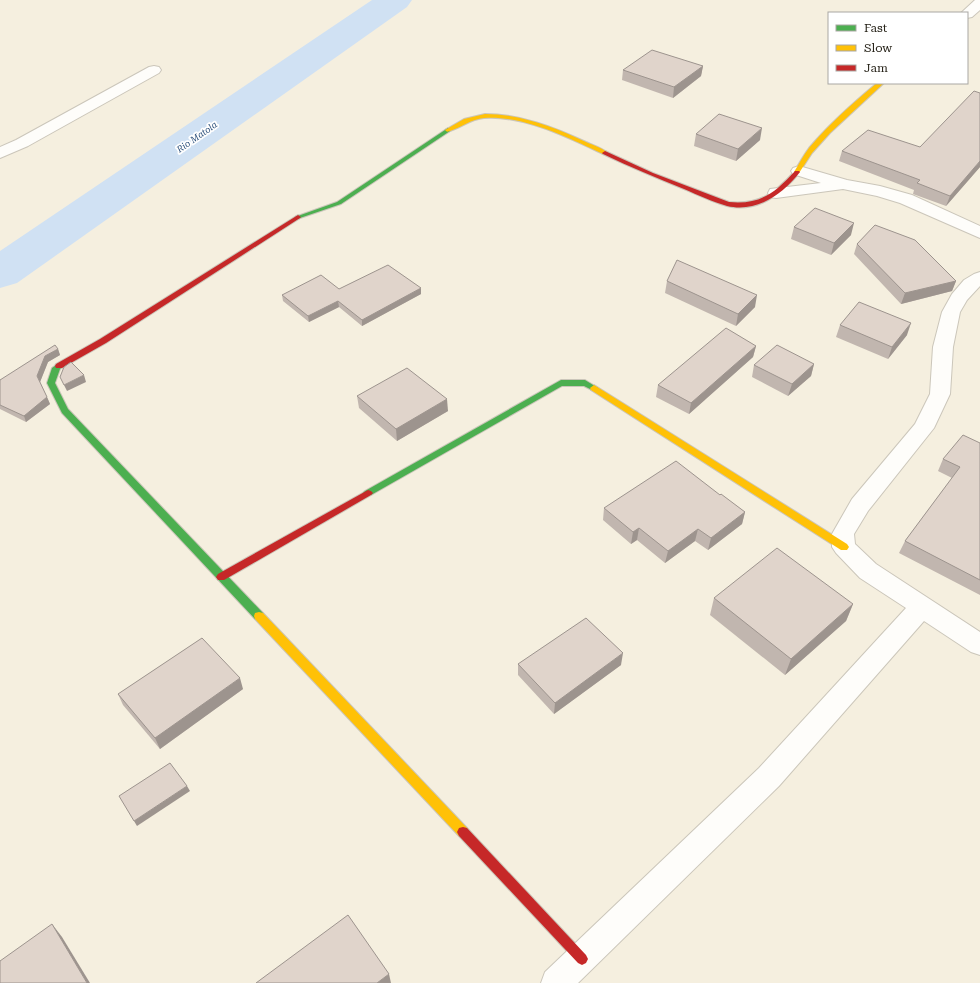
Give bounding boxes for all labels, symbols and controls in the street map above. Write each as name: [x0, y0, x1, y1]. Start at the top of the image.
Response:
legend: [828, 12, 968, 84]
text: Fast: [864, 21, 888, 35]
text: Slow: [864, 41, 892, 55]
text: Jam: [864, 61, 888, 75]
water label: Rio Matola: [174, 119, 220, 155]

